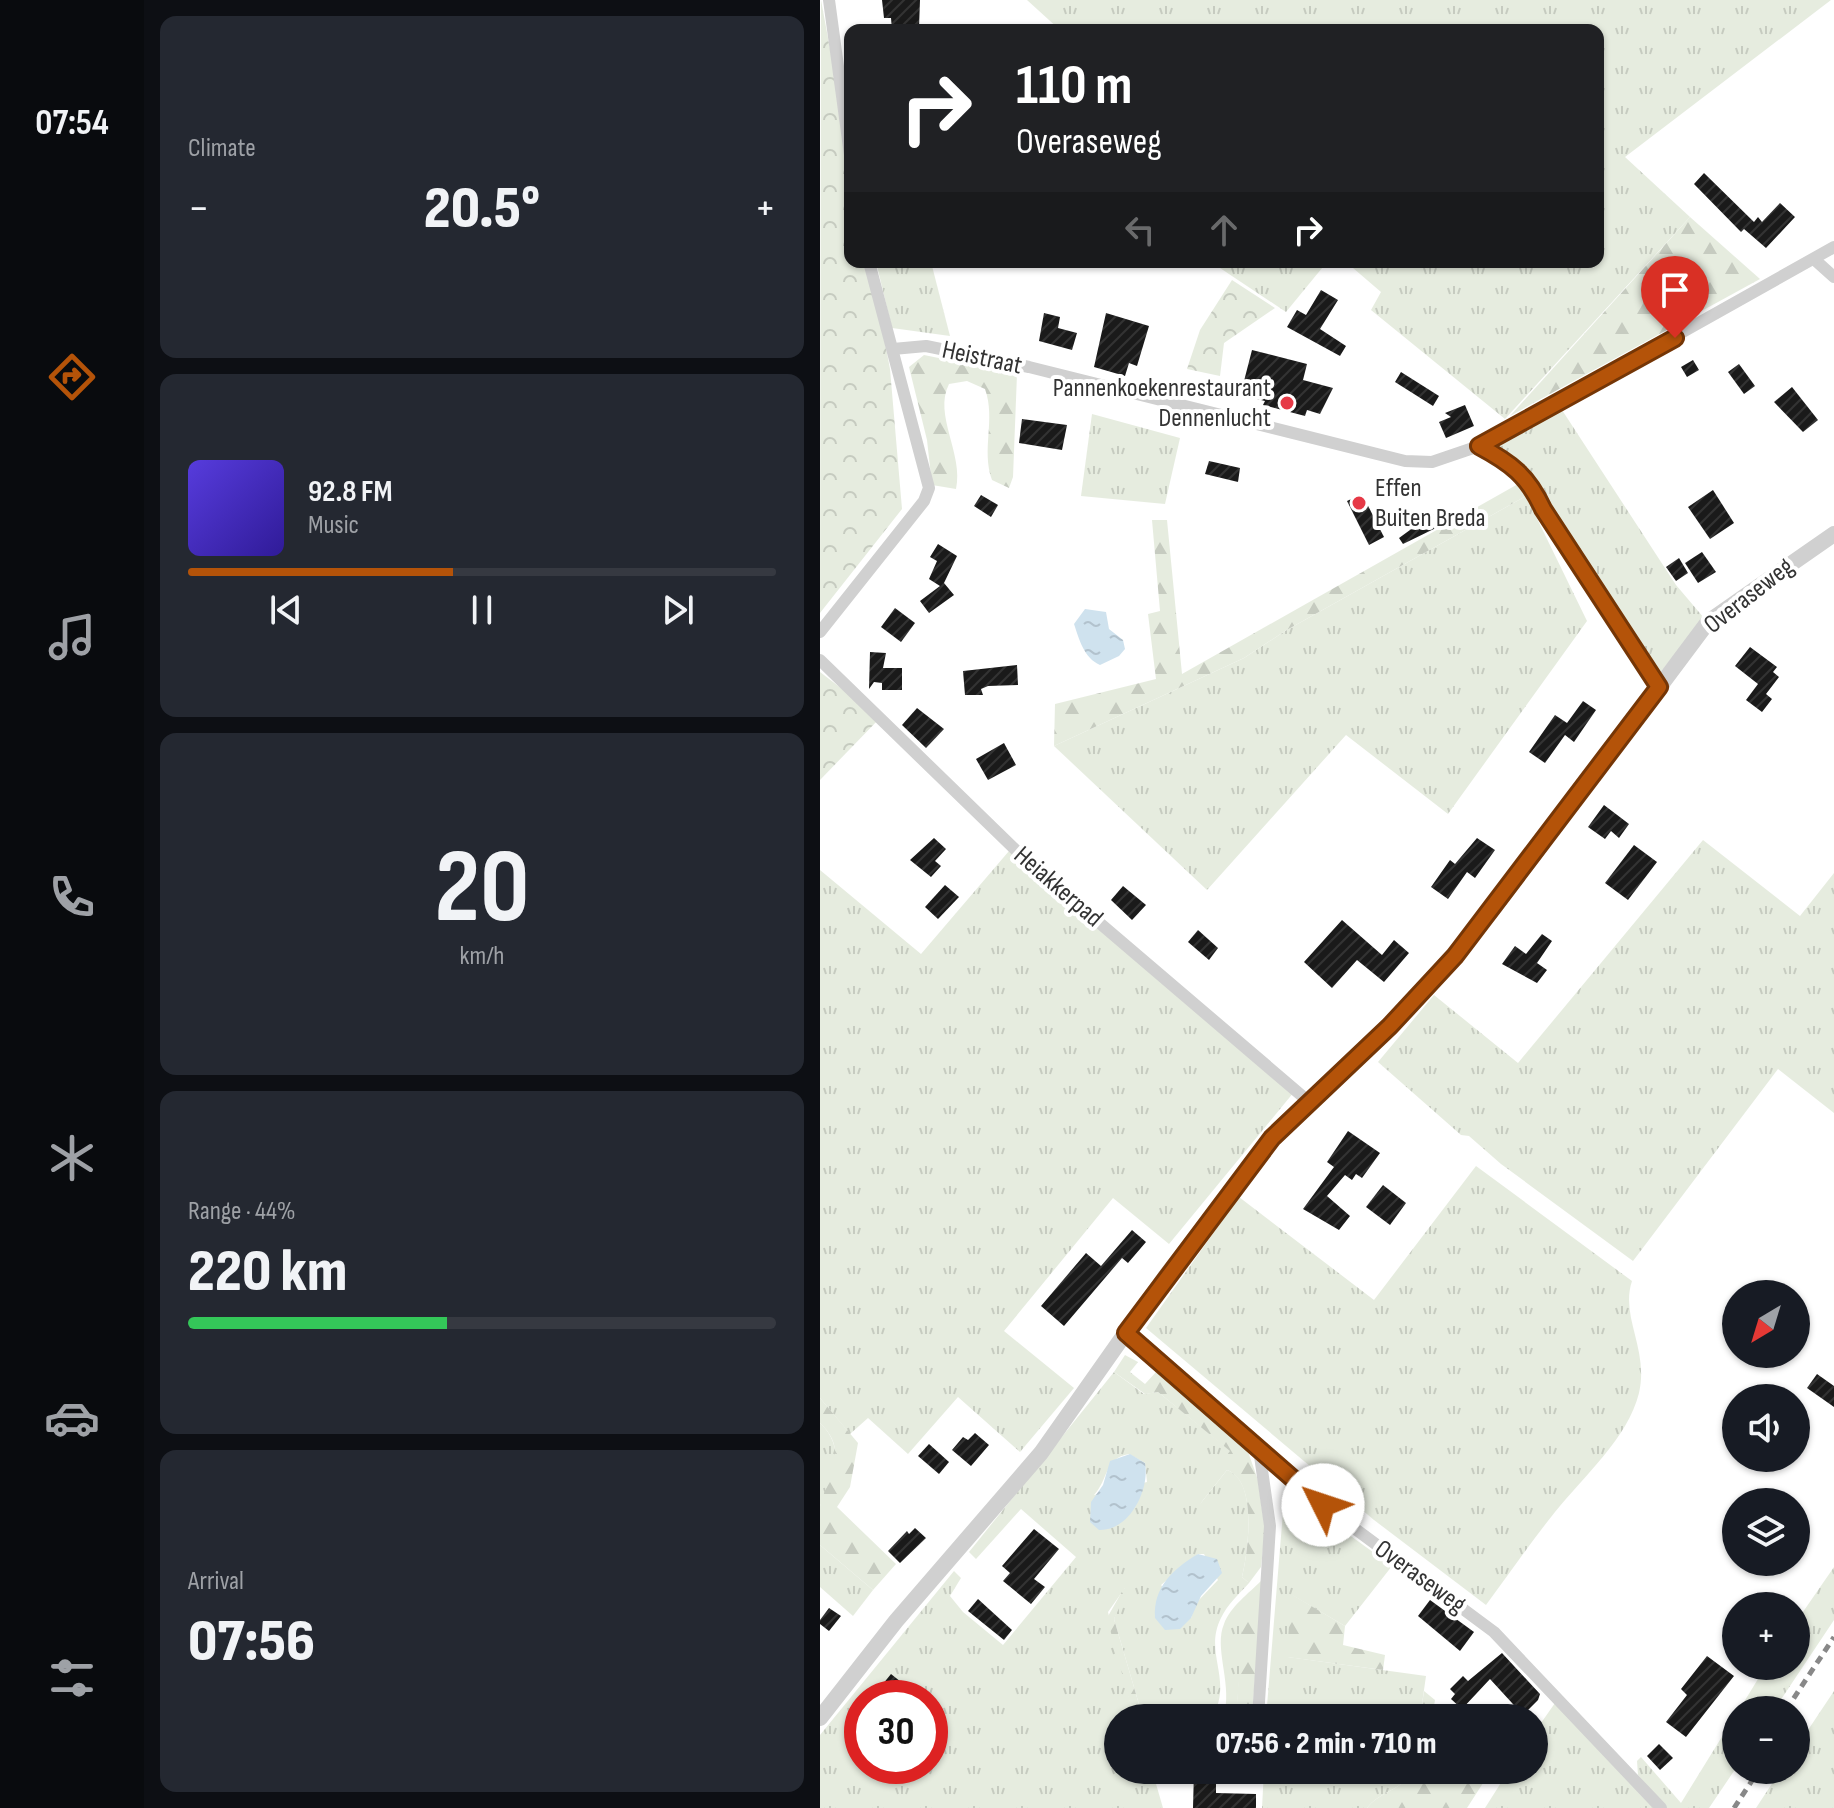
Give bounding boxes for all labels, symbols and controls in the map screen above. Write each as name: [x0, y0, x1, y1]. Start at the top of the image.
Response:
text: 110 m: [1016, 53, 1132, 120]
icon: right: [884, 56, 988, 160]
text: 07:54: [35, 102, 109, 145]
text: Overaseweg: [1016, 121, 1162, 164]
text: Climate: [188, 133, 256, 164]
text: 20.5°: [424, 173, 540, 245]
text: −: [188, 182, 210, 235]
text: +: [754, 182, 776, 235]
icon: left: [1118, 208, 1162, 252]
icon: ahead: [1202, 208, 1246, 252]
icon: right: [1286, 208, 1330, 252]
pin: [1641, 256, 1709, 338]
icon: arrive: [1653, 268, 1697, 312]
street label: Heistraat: [939, 334, 1025, 382]
icon: directions: [44, 349, 100, 405]
place label: Pannenkoekenrestaurant Dennenlucht: [1053, 373, 1271, 434]
marker: Pannenkoekenrestaurant Dennenlucht: [1278, 394, 1296, 412]
place label: Effen Buiten Breda: [1375, 473, 1486, 534]
text: 92.8 FM: [308, 474, 393, 510]
marker: Effen Buiten Breda: [1350, 494, 1368, 512]
text: Music: [308, 510, 359, 541]
street label: Overaseweg: [1698, 551, 1800, 641]
icon: previous: [264, 588, 308, 632]
icon: pause: [460, 588, 504, 632]
icon: next: [656, 588, 700, 632]
icon: music: [44, 609, 100, 665]
text: 20: [434, 826, 530, 951]
street label: Heiakkerpad: [1007, 840, 1109, 934]
icon: phone: [44, 869, 100, 925]
text: km/h: [460, 941, 504, 972]
icon: climate: [44, 1130, 100, 1186]
text: Range · 44%: [188, 1196, 296, 1227]
text: 220 km: [188, 1236, 347, 1308]
north arrow: [1722, 1280, 1810, 1368]
map controls: [1722, 1280, 1810, 1784]
button: sound: [1722, 1384, 1810, 1472]
icon: car: [44, 1390, 100, 1446]
position arrow: [1281, 1463, 1365, 1547]
button: layers: [1722, 1488, 1810, 1576]
street label: Overaseweg: [1368, 1534, 1472, 1620]
text: Arrival: [188, 1566, 244, 1597]
button: +: [1722, 1592, 1810, 1680]
text: 07:56: [188, 1606, 315, 1678]
icon: filters: [44, 1650, 100, 1706]
speed limit sign: 30: [844, 1680, 948, 1784]
button: −: [1722, 1696, 1810, 1784]
text: 07:56 · 2 min · 710 m: [1216, 1726, 1437, 1762]

